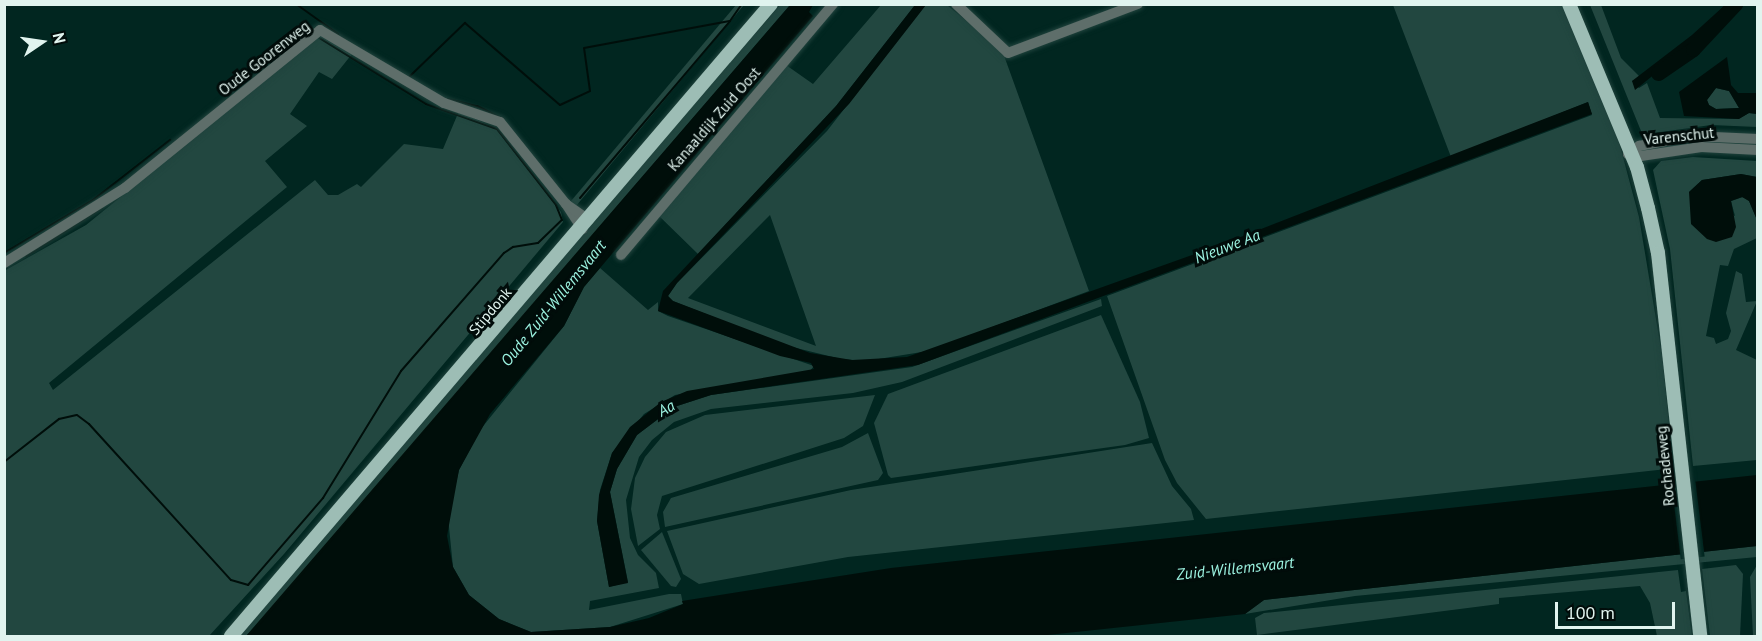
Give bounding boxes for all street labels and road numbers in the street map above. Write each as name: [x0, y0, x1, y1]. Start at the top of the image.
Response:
street label: Oude Goorenweg: [215, 17, 313, 99]
street label: Kanaaldijk Zuid Oost: [664, 63, 764, 175]
street label: Varenschut: [1643, 123, 1715, 149]
street label: Stipdonk: [465, 284, 515, 338]
street label: Rochadeweg: [1652, 425, 1678, 507]

